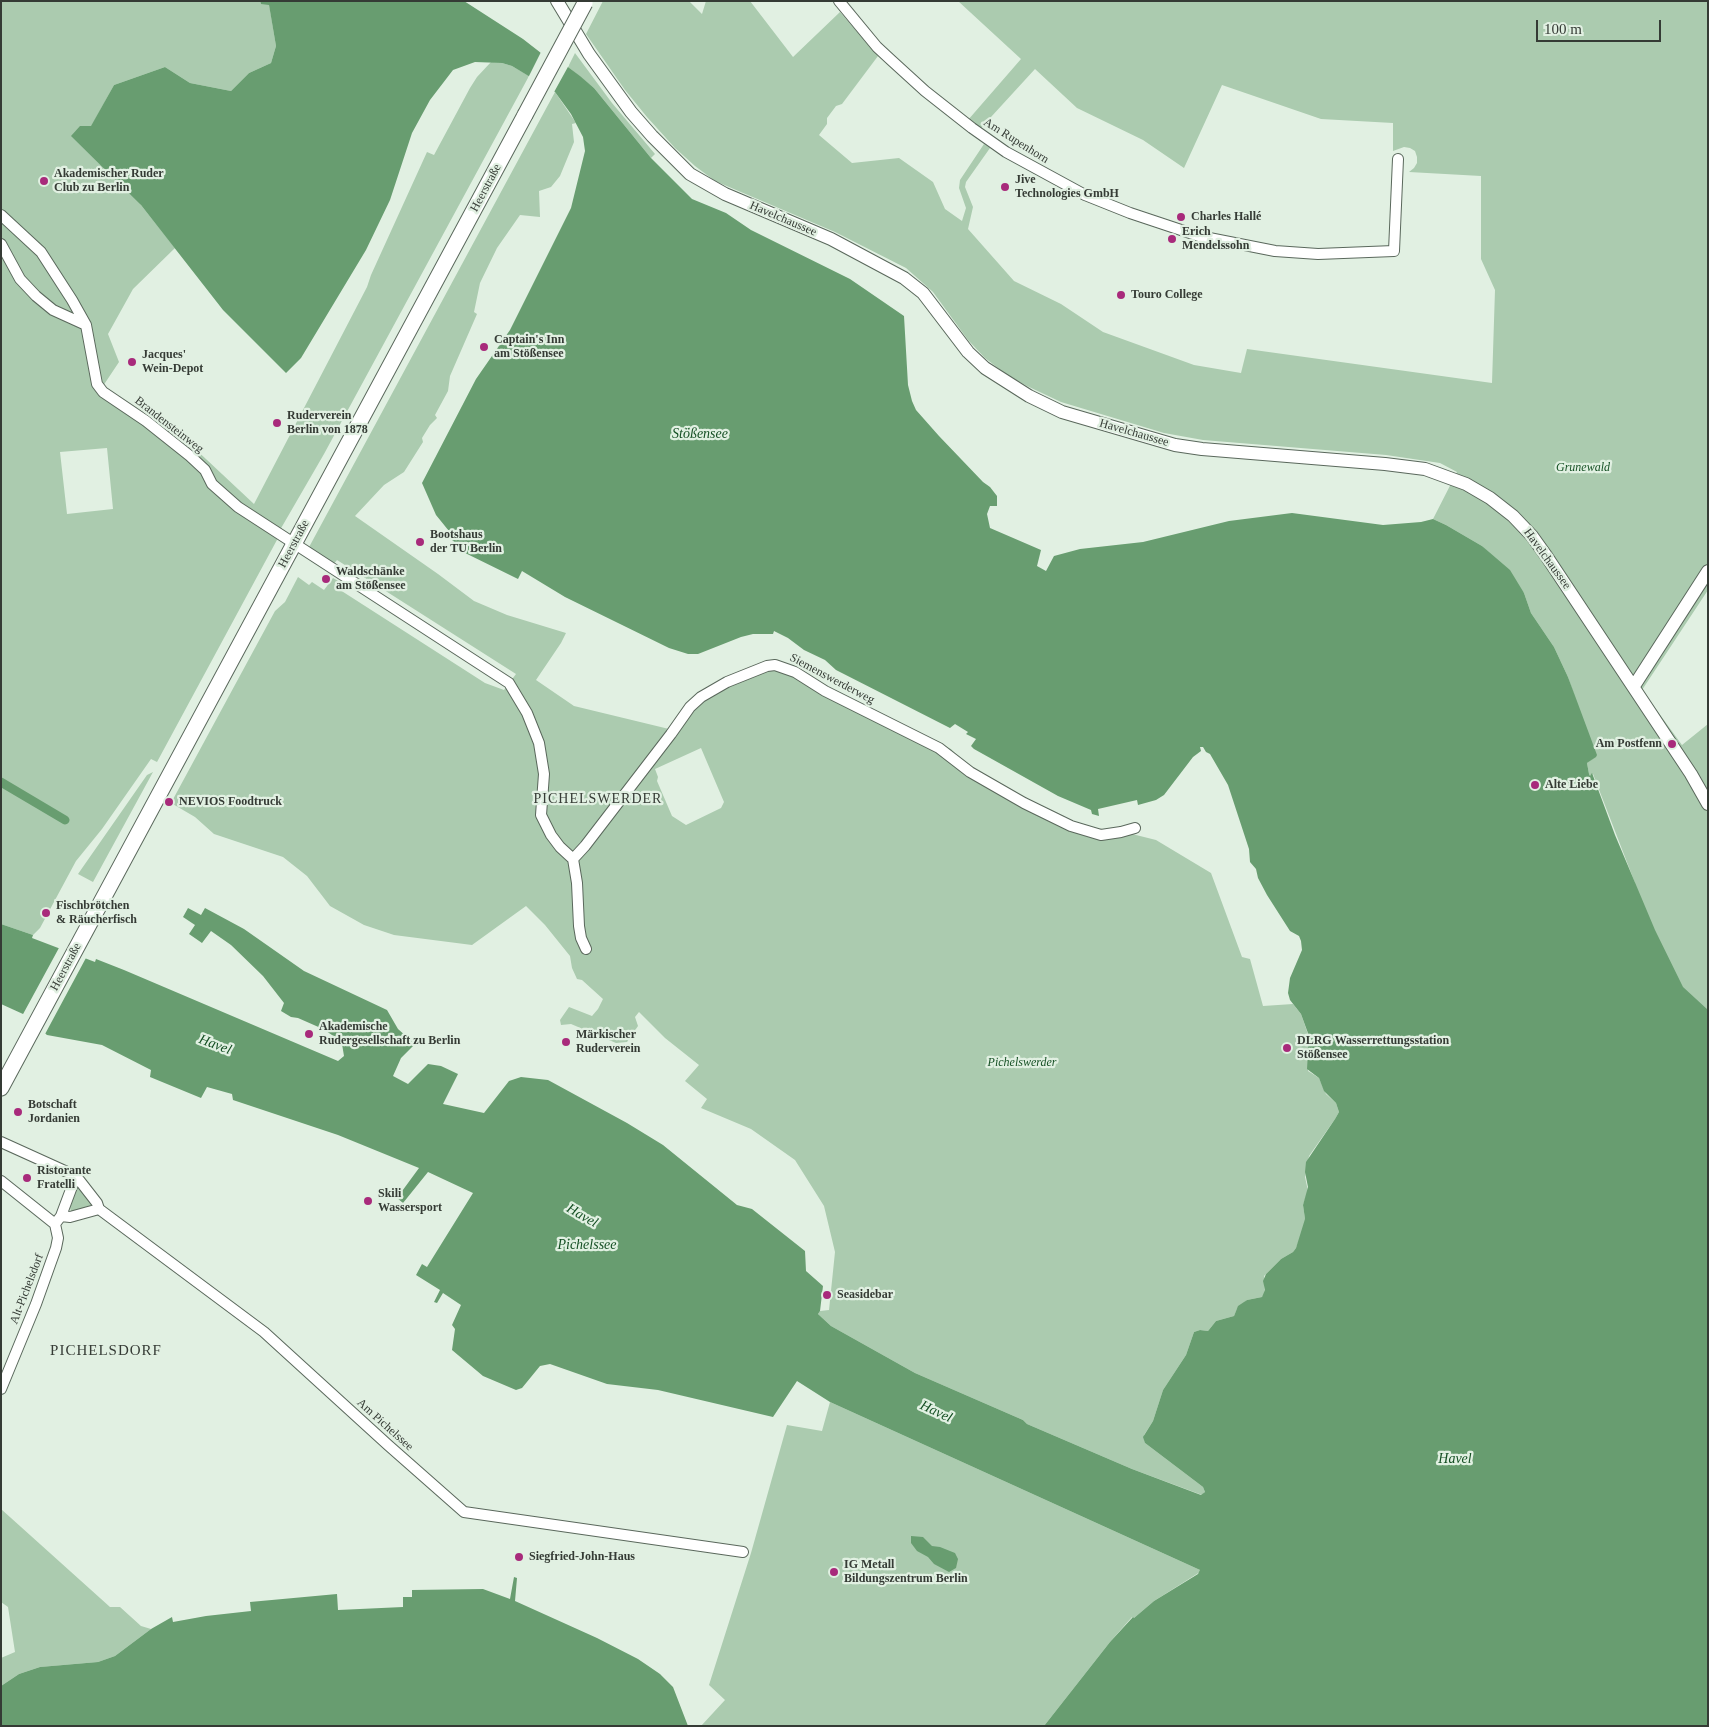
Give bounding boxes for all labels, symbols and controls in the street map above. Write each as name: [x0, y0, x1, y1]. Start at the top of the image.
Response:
scale bar: [1539, 10, 1664, 42]
text: 100 m: [1544, 21, 1582, 37]
street label: Am Rupenhorn: [981, 115, 1051, 167]
street label: Heerstraße: [467, 162, 505, 214]
place label: Akademischer Ruder Club zu Berlin: [54, 167, 164, 195]
place label: Jive Technologies GmbH: [1015, 173, 1119, 201]
marker: Akademischer Ruder Club zu Berlin: [38, 175, 50, 187]
marker: Jive Technologies GmbH: [999, 181, 1011, 193]
street label: Havelchaussee: [747, 198, 819, 240]
place label: Charles Hallé: [1191, 210, 1261, 224]
marker: Charles Hallé: [1175, 211, 1187, 223]
place label: Erich Mendelssohn: [1182, 225, 1249, 253]
marker: Erich Mendelssohn: [1166, 233, 1178, 245]
place label: Touro College: [1131, 288, 1203, 302]
marker: Touro College: [1115, 289, 1127, 301]
place label: Captain's Inn am Stößensee: [494, 333, 564, 361]
marker: Captain's Inn am Stößensee: [478, 341, 490, 353]
place label: Jacques' Wein-Depot: [142, 348, 203, 376]
marker: Jacques' Wein-Depot: [126, 356, 138, 368]
street label: Brandensteinweg: [132, 394, 206, 456]
place label: Ruderverein Berlin von 1878: [287, 409, 368, 437]
street label: Havelchaussee: [1098, 416, 1170, 450]
marker: Ruderverein Berlin von 1878: [271, 417, 283, 429]
water label: Stößensee: [672, 426, 728, 442]
park label: Grunewald: [1556, 461, 1610, 475]
street label: Heerstraße: [275, 518, 313, 570]
street label: Havelchaussee: [1520, 526, 1574, 592]
place label: Bootshaus der TU Berlin: [430, 528, 502, 556]
marker: Bootshaus der TU Berlin: [414, 536, 426, 548]
place label: Waldschänke am Stößensee: [336, 565, 406, 593]
marker: Waldschänke am Stößensee: [320, 573, 332, 585]
street label: Siemenswerderweg: [787, 651, 877, 707]
place label: Am Postfenn: [1596, 737, 1662, 751]
marker: Am Postfenn: [1666, 738, 1678, 750]
place label: Alte Liebe: [1545, 778, 1598, 792]
marker: Alte Liebe: [1529, 779, 1541, 791]
district label: PICHELSWERDER: [532, 791, 664, 807]
place label: NEVIOS Foodtruck: [179, 795, 282, 809]
marker: NEVIOS Foodtruck: [163, 796, 175, 808]
place label: Fischbrötchen & Räucherfisch: [56, 899, 137, 927]
marker: Fischbrötchen & Räucherfisch: [40, 907, 52, 919]
street label: Heerstraße: [47, 941, 85, 993]
place label: Akademische Rudergesellschaft zu Berlin: [319, 1020, 460, 1048]
marker: Akademische Rudergesellschaft zu Berlin: [303, 1028, 315, 1040]
place label: Märkischer Ruderverein: [576, 1028, 640, 1056]
water label: Havel: [196, 1031, 234, 1059]
place label: DLRG Wasserrettungsstation Stößensee: [1297, 1034, 1449, 1062]
marker: Märkischer Ruderverein: [560, 1036, 572, 1048]
marker: DLRG Wasserrettungsstation Stößensee: [1281, 1042, 1293, 1054]
park label: Pichelswerder: [988, 1056, 1056, 1070]
place label: Botschaft Jordanien: [28, 1098, 80, 1126]
marker: Botschaft Jordanien: [12, 1106, 24, 1118]
place label: Ristorante Fratelli: [37, 1164, 91, 1192]
marker: Ristorante Fratelli: [21, 1172, 33, 1184]
place label: Skili Wassersport: [378, 1187, 442, 1215]
marker: Skili Wassersport: [362, 1195, 374, 1207]
water label: Havel: [563, 1200, 601, 1232]
water label: Pichelssee: [557, 1237, 617, 1253]
street label: Alt-Pichelsdorf: [7, 1252, 47, 1326]
place label: Seasidebar: [837, 1288, 893, 1302]
marker: Seasidebar: [821, 1289, 833, 1301]
district label: PICHELSDORF: [49, 1342, 163, 1360]
street label: Am Pichelssee: [354, 1396, 416, 1454]
water label: Havel: [917, 1397, 955, 1427]
water label: Havel: [1438, 1451, 1472, 1467]
place label: Siegfried-John-Haus: [529, 1550, 635, 1564]
marker: Siegfried-John-Haus: [513, 1551, 525, 1563]
place label: IG Metall Bildungszentrum Berlin: [844, 1558, 968, 1586]
marker: IG Metall Bildungszentrum Berlin: [828, 1566, 840, 1578]

